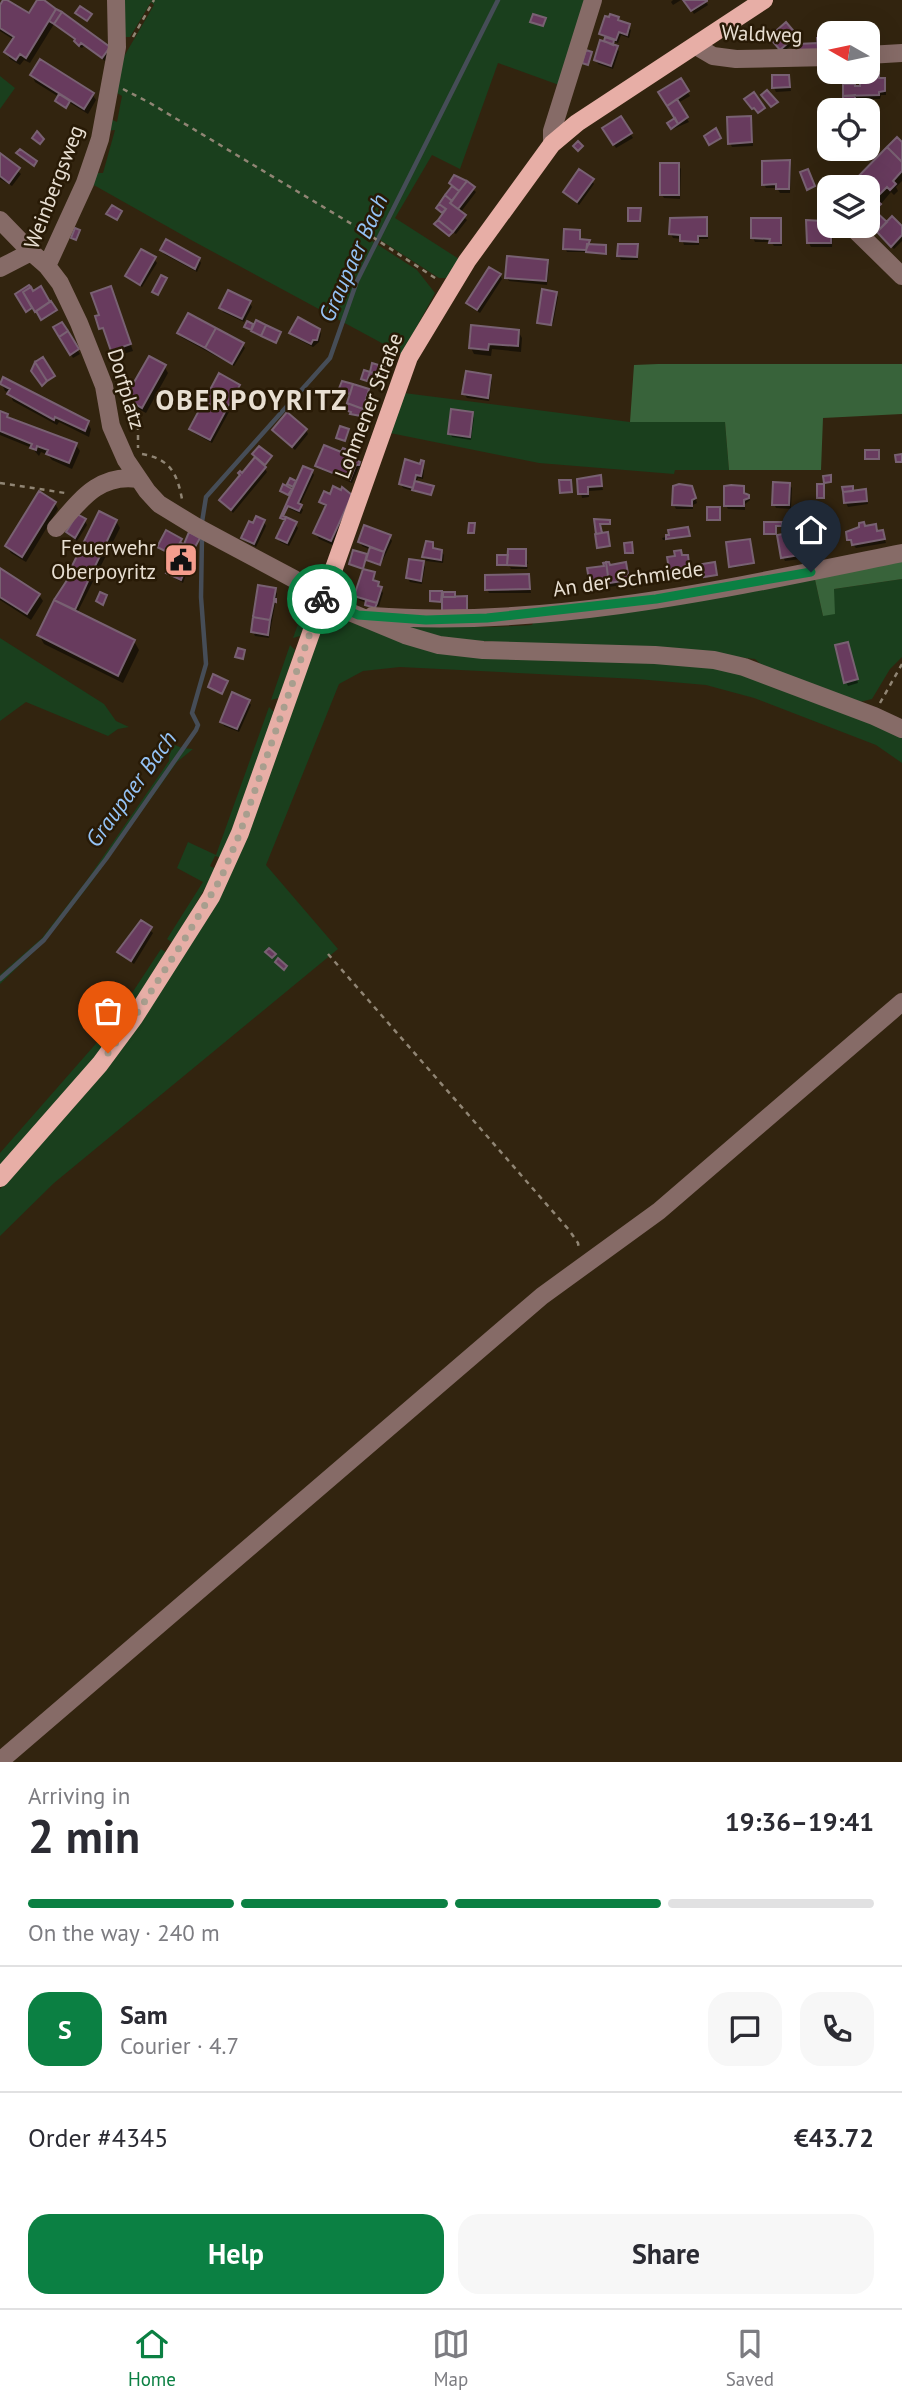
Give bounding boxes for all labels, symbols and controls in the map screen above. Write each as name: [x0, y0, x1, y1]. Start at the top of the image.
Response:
street label: Waldweg: [721, 19, 803, 48]
north arrow: [817, 21, 880, 84]
map controls: [817, 21, 880, 238]
button: locate: [817, 98, 880, 161]
street label: Weinbergsweg: [18, 121, 90, 253]
button: layers: [817, 175, 880, 238]
water label: Graupaer Bach: [311, 189, 394, 326]
street label: Lohmener Straße: [328, 329, 409, 483]
street label: Dorfplatz: [101, 345, 152, 433]
district label: OBERPOYRITZ: [156, 381, 348, 418]
pin: [781, 500, 841, 572]
icon: home: [792, 511, 830, 549]
place label: Feuerwehr Oberpoyritz: [51, 534, 156, 585]
public building icon: Feuerwehr Oberpoyritz: [162, 541, 200, 579]
street label: An der Schmiede: [551, 555, 705, 602]
courier: [287, 564, 357, 634]
icon: bike: [303, 580, 341, 618]
water label: Graupaer Bach: [79, 725, 183, 853]
pin: [78, 981, 138, 1053]
icon: bag: [89, 992, 127, 1030]
text: Arriving in: [28, 1781, 130, 1810]
text: 19:36–19:41: [725, 1805, 874, 1838]
text: 2 min: [28, 1806, 140, 1866]
text: On the way · 240 m: [28, 1918, 220, 1947]
button: chat: [708, 1992, 782, 2066]
button: phone: [800, 1992, 874, 2066]
text: Sam: [120, 1998, 168, 2031]
text: S: [58, 2013, 72, 2046]
text: Courier · 4.7: [120, 2031, 239, 2060]
text: Order #4345: [28, 2121, 168, 2154]
text: €43.72: [794, 2121, 874, 2154]
button: Help: [28, 2214, 444, 2294]
button: Share: [458, 2214, 874, 2294]
tab: Home: [128, 2325, 176, 2391]
tab: Map: [432, 2325, 470, 2391]
tab: Saved: [726, 2325, 774, 2391]

